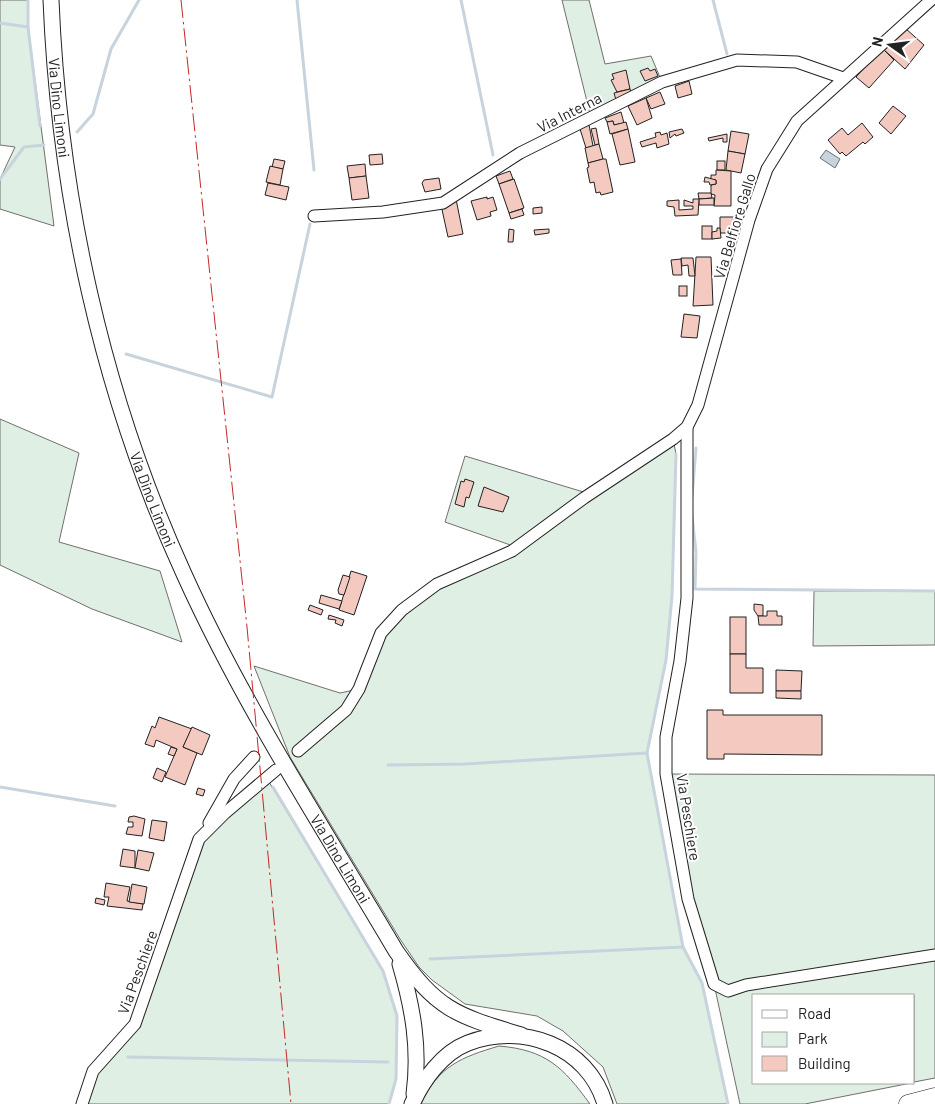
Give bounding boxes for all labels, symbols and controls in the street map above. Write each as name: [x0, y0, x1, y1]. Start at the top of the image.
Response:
north arrow: [865, 20, 915, 70]
text: N: [868, 35, 886, 48]
street label: Via Dino Limoni: [45, 57, 74, 159]
street label: Via Interna: [534, 88, 604, 136]
street label: Via Belfiore Gallo: [709, 171, 759, 281]
street label: Via Dino Limoni: [127, 449, 180, 550]
street label: Via Peschiere: [673, 772, 705, 862]
street label: Via Dino Limoni: [307, 811, 374, 906]
street label: Via Peschiere: [113, 928, 161, 1016]
legend: [752, 994, 915, 1084]
text: Road: [798, 1004, 831, 1022]
text: Park: [798, 1029, 828, 1047]
text: Building: [798, 1054, 851, 1072]

